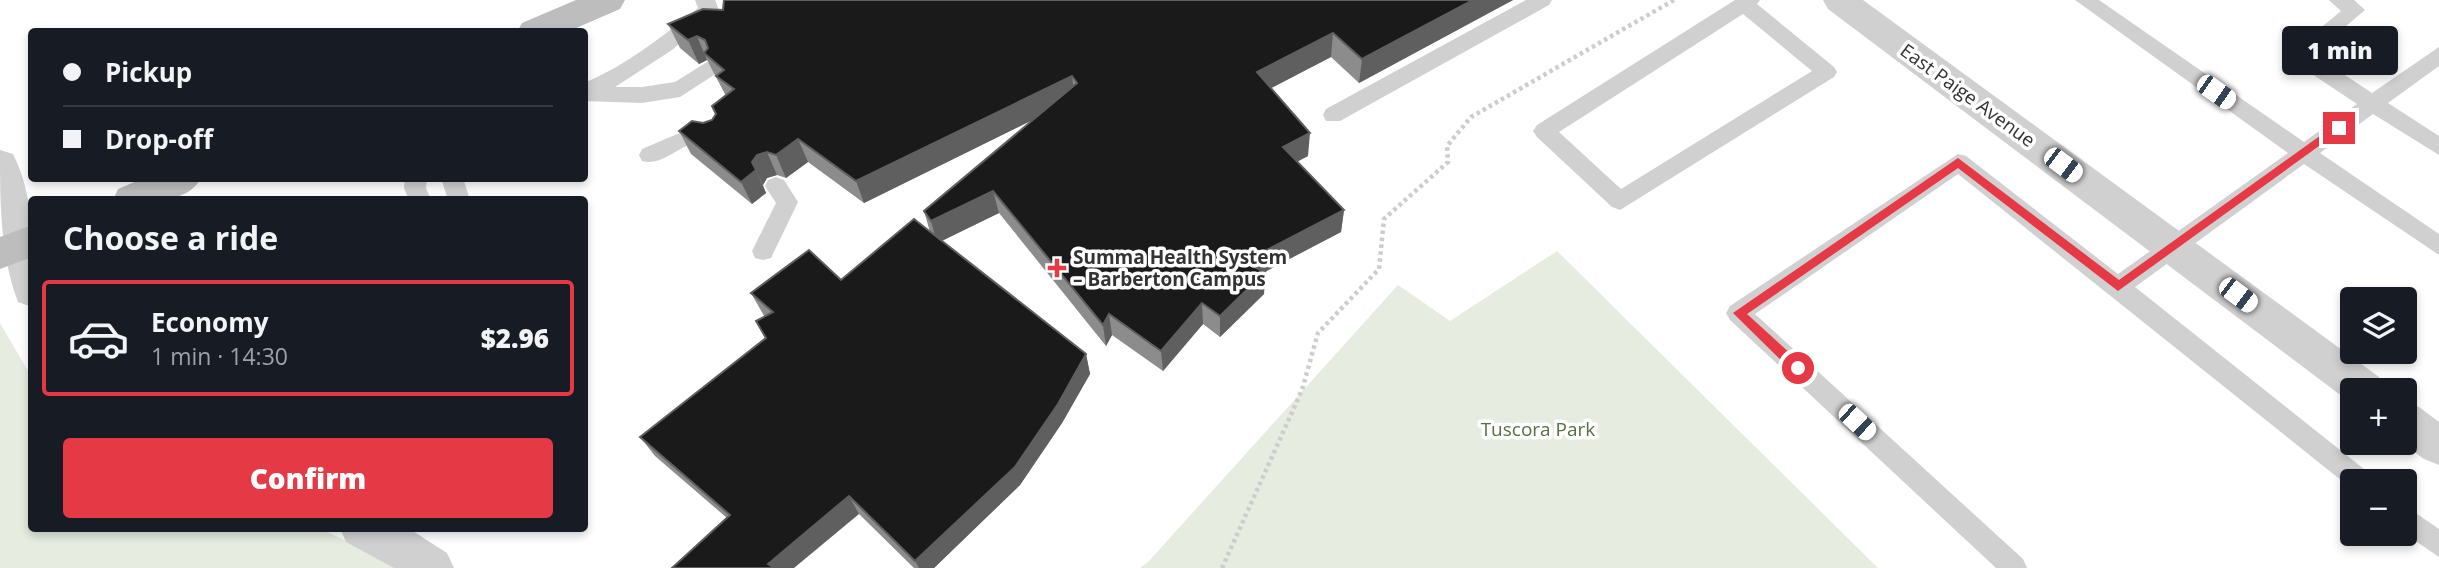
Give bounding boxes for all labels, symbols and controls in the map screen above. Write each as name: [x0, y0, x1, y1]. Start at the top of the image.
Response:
callout: 1 min: [2281, 26, 2397, 76]
text: 1 min: [2307, 34, 2373, 66]
street label: East Paige Avenue: [1895, 37, 2041, 153]
text: Pickup: [105, 54, 192, 90]
car: [2193, 71, 2240, 113]
route end: [2323, 112, 2355, 144]
text: Drop-off: [105, 121, 213, 157]
car: [2040, 144, 2087, 186]
text: Choose a ride: [63, 216, 278, 259]
place label: Summa Health System – Barberton Campus: [1073, 244, 1287, 292]
marker: Summa Health System – Barberton Campus: [1047, 258, 1067, 278]
car: [2215, 274, 2262, 316]
map controls: [2340, 287, 2417, 546]
button: layers: [2340, 287, 2417, 364]
text: Economy: [151, 304, 269, 340]
icon: car: [67, 307, 130, 370]
text: $2.96: [481, 320, 549, 356]
text: 1 min · 14:30: [151, 340, 288, 372]
route start: [1782, 352, 1814, 384]
button: +: [2340, 378, 2417, 455]
car: [1835, 400, 1880, 444]
park label: Tuscora Park: [1481, 416, 1595, 442]
button: Confirm: [63, 438, 553, 518]
button: −: [2340, 469, 2417, 546]

